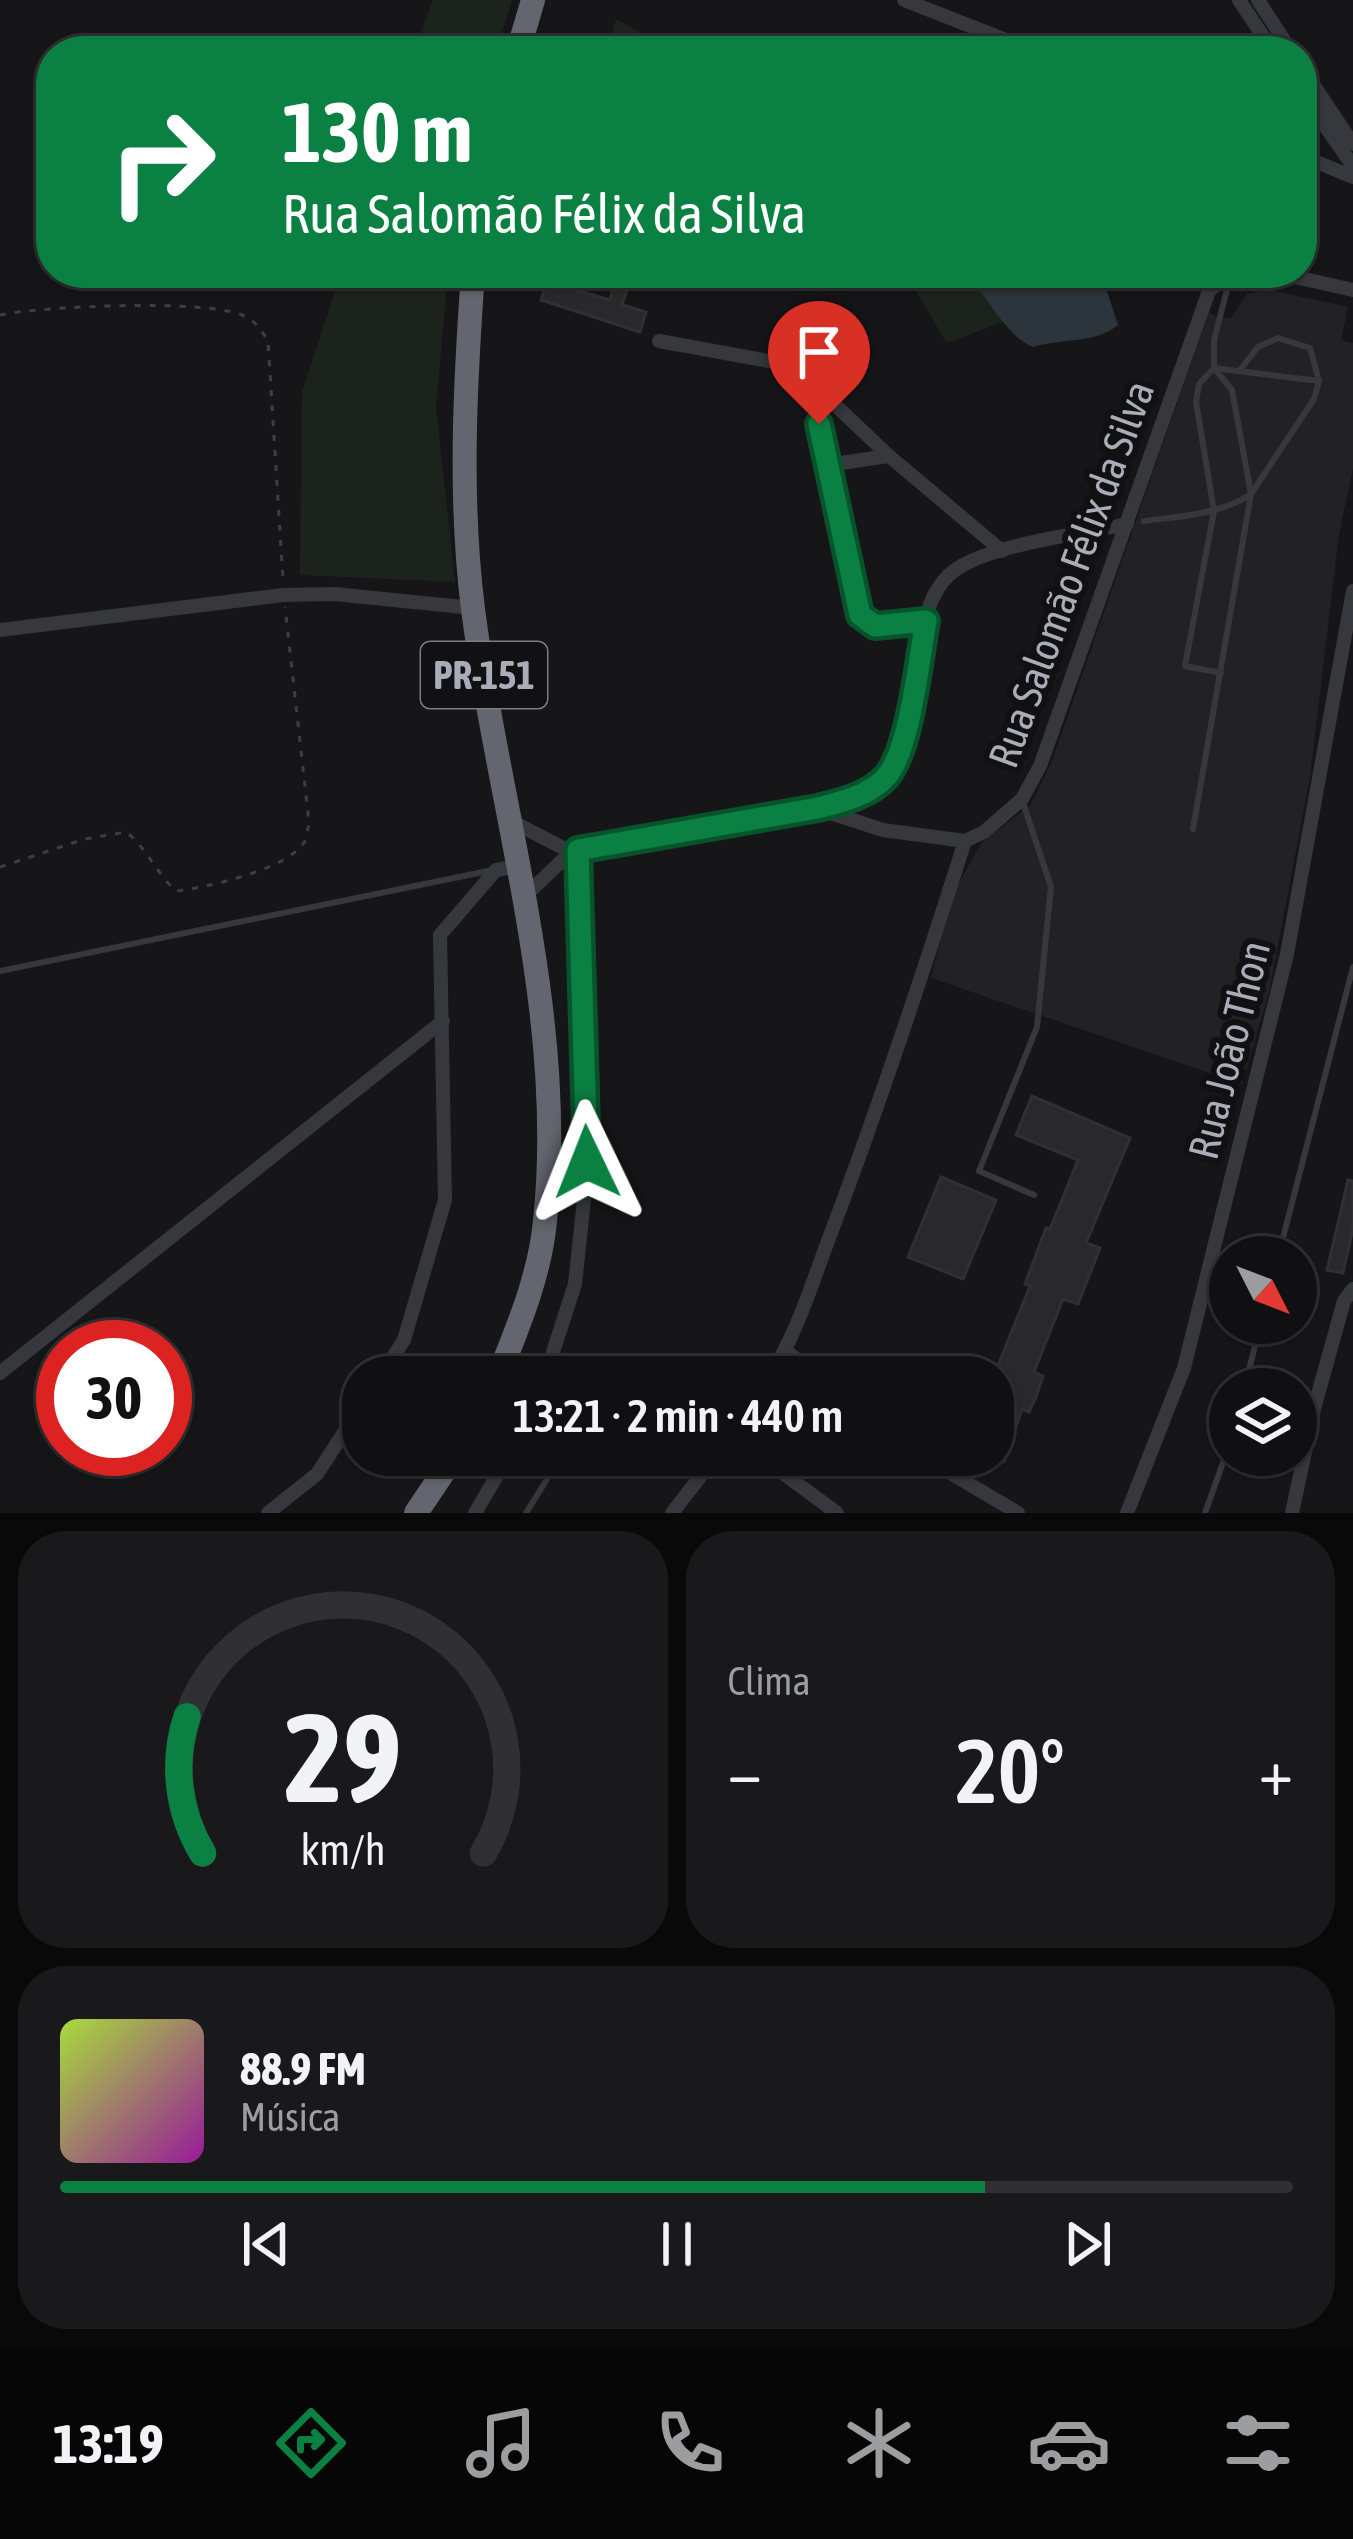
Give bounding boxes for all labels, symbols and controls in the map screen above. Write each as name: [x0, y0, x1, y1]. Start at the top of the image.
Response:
icon: right: [84, 84, 240, 240]
text: 130 m: [282, 84, 472, 180]
text: Rua Salomão Félix da Silva: [282, 183, 806, 244]
pin: [768, 301, 870, 424]
icon: arrive: [786, 319, 852, 385]
street label: Rua Salomão Félix da Silva: [979, 374, 1163, 774]
road number: PR-151: [421, 642, 547, 708]
street label: Rua João Thon: [1179, 936, 1279, 1164]
position arrow: [524, 1099, 650, 1225]
north arrow: [1209, 1236, 1317, 1344]
map controls: [1209, 1236, 1317, 1476]
speed limit sign: 30: [36, 1320, 192, 1476]
button: layers: [1209, 1368, 1317, 1476]
text: 13:21 · 2 min · 440 m: [513, 1390, 843, 1442]
text: Clima: [728, 1659, 811, 1703]
text: 29: [284, 1685, 401, 1828]
text: 20°: [956, 1719, 1065, 1822]
text: −: [728, 1733, 762, 1809]
text: +: [1259, 1733, 1293, 1809]
text: km/h: [300, 1824, 385, 1873]
text: 88.9 FM: [240, 2043, 366, 2095]
text: Música: [240, 2095, 340, 2139]
icon: previous: [233, 2211, 299, 2277]
icon: pause: [644, 2211, 710, 2277]
icon: next: [1055, 2211, 1121, 2277]
icon: directions: [269, 2401, 353, 2485]
icon: music: [459, 2401, 543, 2485]
icon: phone: [648, 2401, 732, 2485]
icon: climate: [837, 2401, 921, 2485]
icon: car: [1027, 2401, 1111, 2485]
icon: filters: [1216, 2401, 1300, 2485]
text: 13:19: [53, 2413, 164, 2474]

